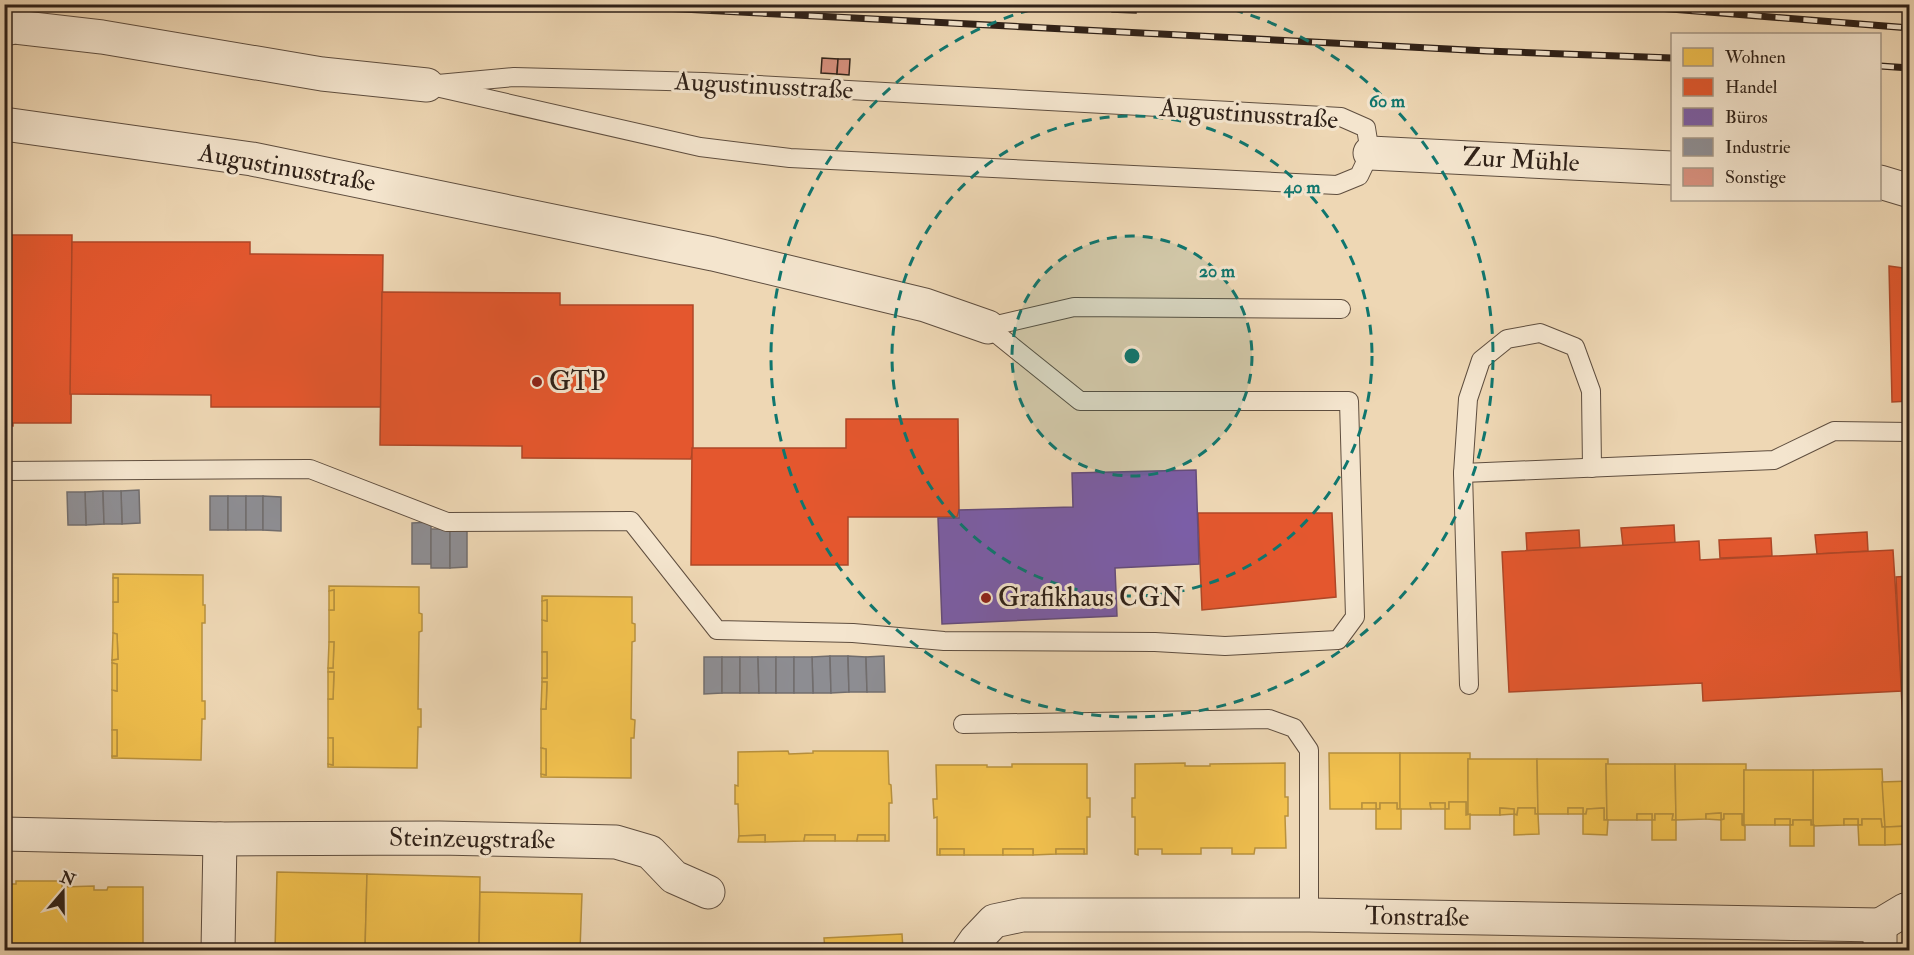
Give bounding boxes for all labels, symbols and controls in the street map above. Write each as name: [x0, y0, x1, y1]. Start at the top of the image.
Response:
legend: [1671, 33, 1881, 201]
text: Wohnen: [1724, 46, 1786, 69]
street label: Augustinusstraße: [673, 65, 854, 107]
text: Handel: [1725, 76, 1778, 99]
text: 60 m: [1369, 90, 1406, 113]
street label: Augustinusstraße: [1158, 92, 1339, 136]
text: Büros: [1725, 106, 1768, 129]
text: Industrie: [1725, 136, 1791, 159]
street label: Augustinusstraße: [195, 137, 378, 199]
street label: Zur Mühle: [1462, 141, 1581, 179]
text: Sonstige: [1725, 166, 1787, 189]
text: 40 m: [1283, 176, 1321, 199]
text: 20 m: [1199, 260, 1236, 283]
centre of rings: [1122, 346, 1142, 366]
place label: GTP: [549, 366, 605, 398]
marker: GTP: [530, 375, 544, 389]
place label: Grafikhaus CGN: [998, 582, 1184, 614]
marker: Grafikhaus CGN: [979, 591, 993, 605]
street label: Steinzeugstraße: [389, 822, 556, 856]
north arrow: [33, 862, 93, 922]
text: N: [57, 867, 79, 891]
street label: Tonstraße: [1364, 900, 1470, 934]

